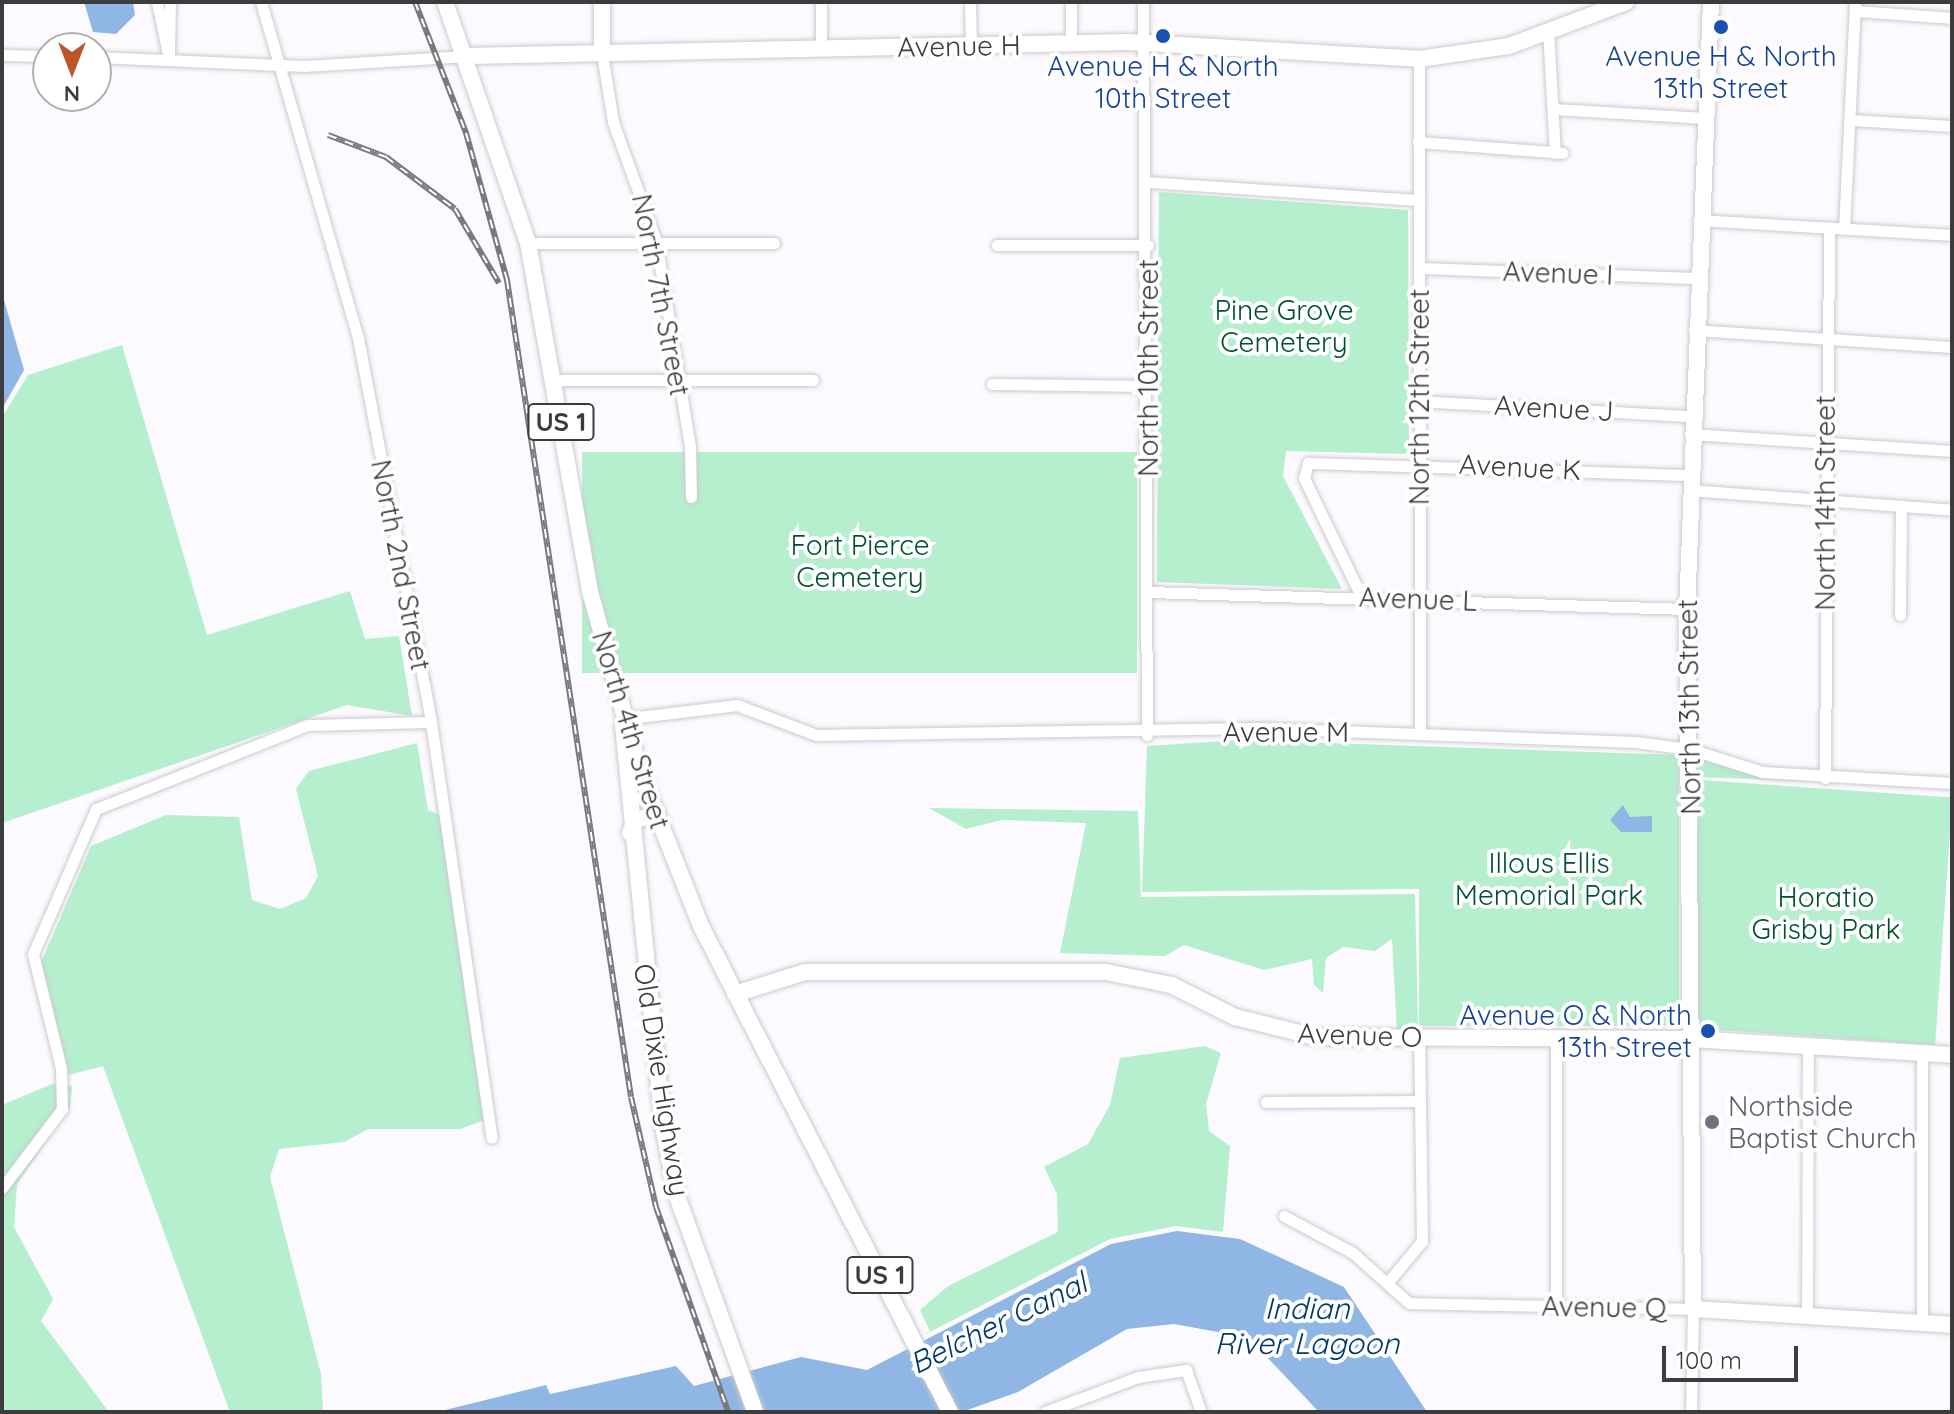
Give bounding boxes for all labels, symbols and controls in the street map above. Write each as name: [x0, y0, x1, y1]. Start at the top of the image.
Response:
marker: Avenue H & North 13th Street: [1712, 18, 1730, 36]
marker: Avenue H & North 10th Street: [1154, 27, 1172, 45]
street label: Avenue H: [897, 28, 1021, 64]
north arrow: [32, 32, 112, 112]
place label: Avenue H & North 13th Street: [1605, 39, 1837, 105]
place label: Avenue H & North 10th Street: [1047, 49, 1279, 115]
text: N: [64, 80, 80, 108]
street label: North 7th Street: [625, 191, 697, 399]
street label: Avenue I: [1502, 254, 1614, 292]
street label: North 10th Street: [1131, 259, 1165, 477]
street label: North 12th Street: [1402, 289, 1436, 505]
park label: Pine Grove Cemetery: [1214, 293, 1354, 359]
street label: Avenue J: [1493, 388, 1615, 428]
street label: North 14th Street: [1808, 395, 1842, 611]
road number: US 1: [527, 400, 595, 444]
street label: Avenue K: [1458, 447, 1582, 487]
street label: North 2nd Street: [364, 457, 438, 673]
park label: Fort Pierce Cemetery: [790, 528, 930, 594]
street label: Avenue L: [1358, 580, 1478, 618]
street label: North 13th Street: [1670, 599, 1708, 815]
street label: North 4th Street: [585, 627, 677, 833]
street label: Avenue M: [1223, 715, 1349, 749]
park label: Illous Ellis Memorial Park: [1455, 846, 1643, 912]
park label: Horatio Grisby Park: [1751, 880, 1901, 946]
street label: Old Dixie Highway: [627, 961, 697, 1199]
place label: Avenue O & North 13th Street: [1459, 998, 1692, 1064]
street label: Avenue O: [1297, 1016, 1423, 1054]
marker: Avenue O & North 13th Street: [1699, 1022, 1717, 1040]
place label: Northside Baptist Church: [1728, 1089, 1917, 1155]
marker: Northside Baptist Church: [1703, 1113, 1721, 1131]
road number: US 1: [846, 1253, 914, 1297]
water label: Belcher Canal: [904, 1265, 1092, 1381]
street label: Avenue Q: [1541, 1289, 1667, 1325]
water label: Indian River Lagoon: [1215, 1290, 1399, 1360]
scale bar: [1666, 1330, 1802, 1380]
text: 100 m: [1676, 1345, 1742, 1375]

